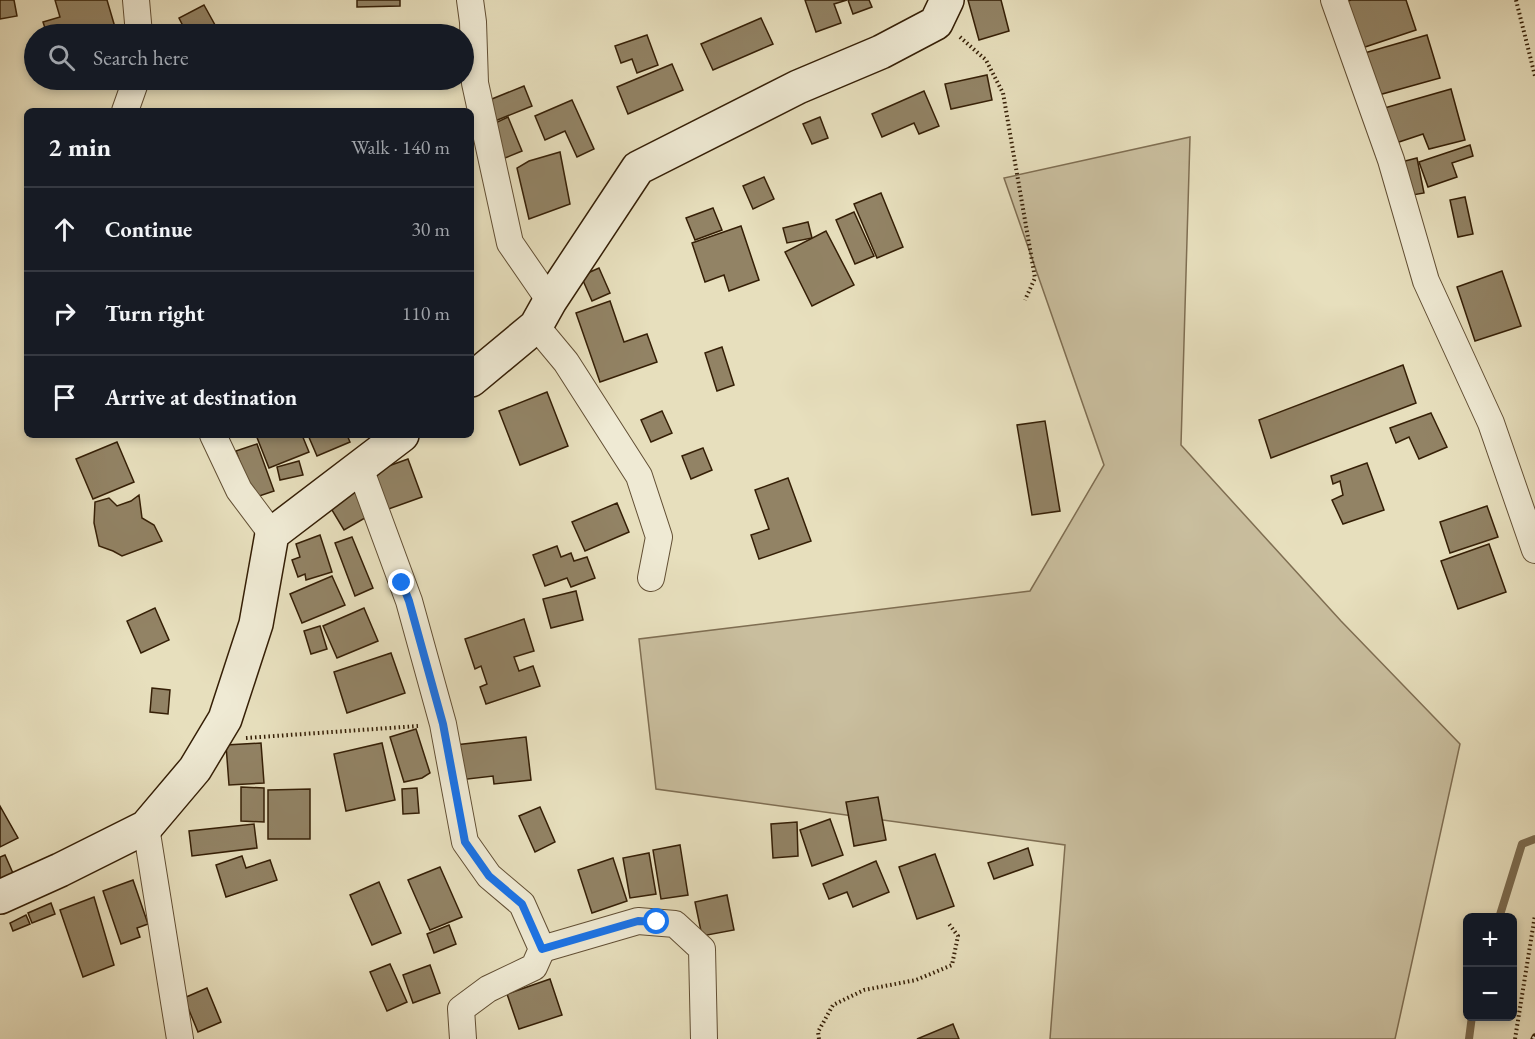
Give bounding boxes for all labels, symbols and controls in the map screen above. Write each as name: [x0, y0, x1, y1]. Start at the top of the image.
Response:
search box: [24, 24, 474, 90]
icon: search: [45, 41, 78, 74]
text: Search here: [93, 43, 188, 72]
text: 2 min: [48, 130, 111, 164]
text: Walk · 140 m: [351, 134, 450, 160]
icon: ahead: [48, 213, 81, 246]
text: Continue: [105, 215, 192, 244]
text: 30 m: [411, 216, 450, 242]
icon: right: [48, 297, 81, 330]
text: Turn right: [105, 299, 204, 328]
text: 110 m: [402, 300, 450, 326]
icon: arrive: [48, 381, 81, 414]
text: Arrive at destination: [105, 383, 297, 412]
route end: [388, 569, 414, 595]
route start: [643, 908, 669, 934]
map controls: [1463, 913, 1517, 1021]
button: +: [1463, 913, 1517, 967]
button: −: [1463, 967, 1517, 1021]

